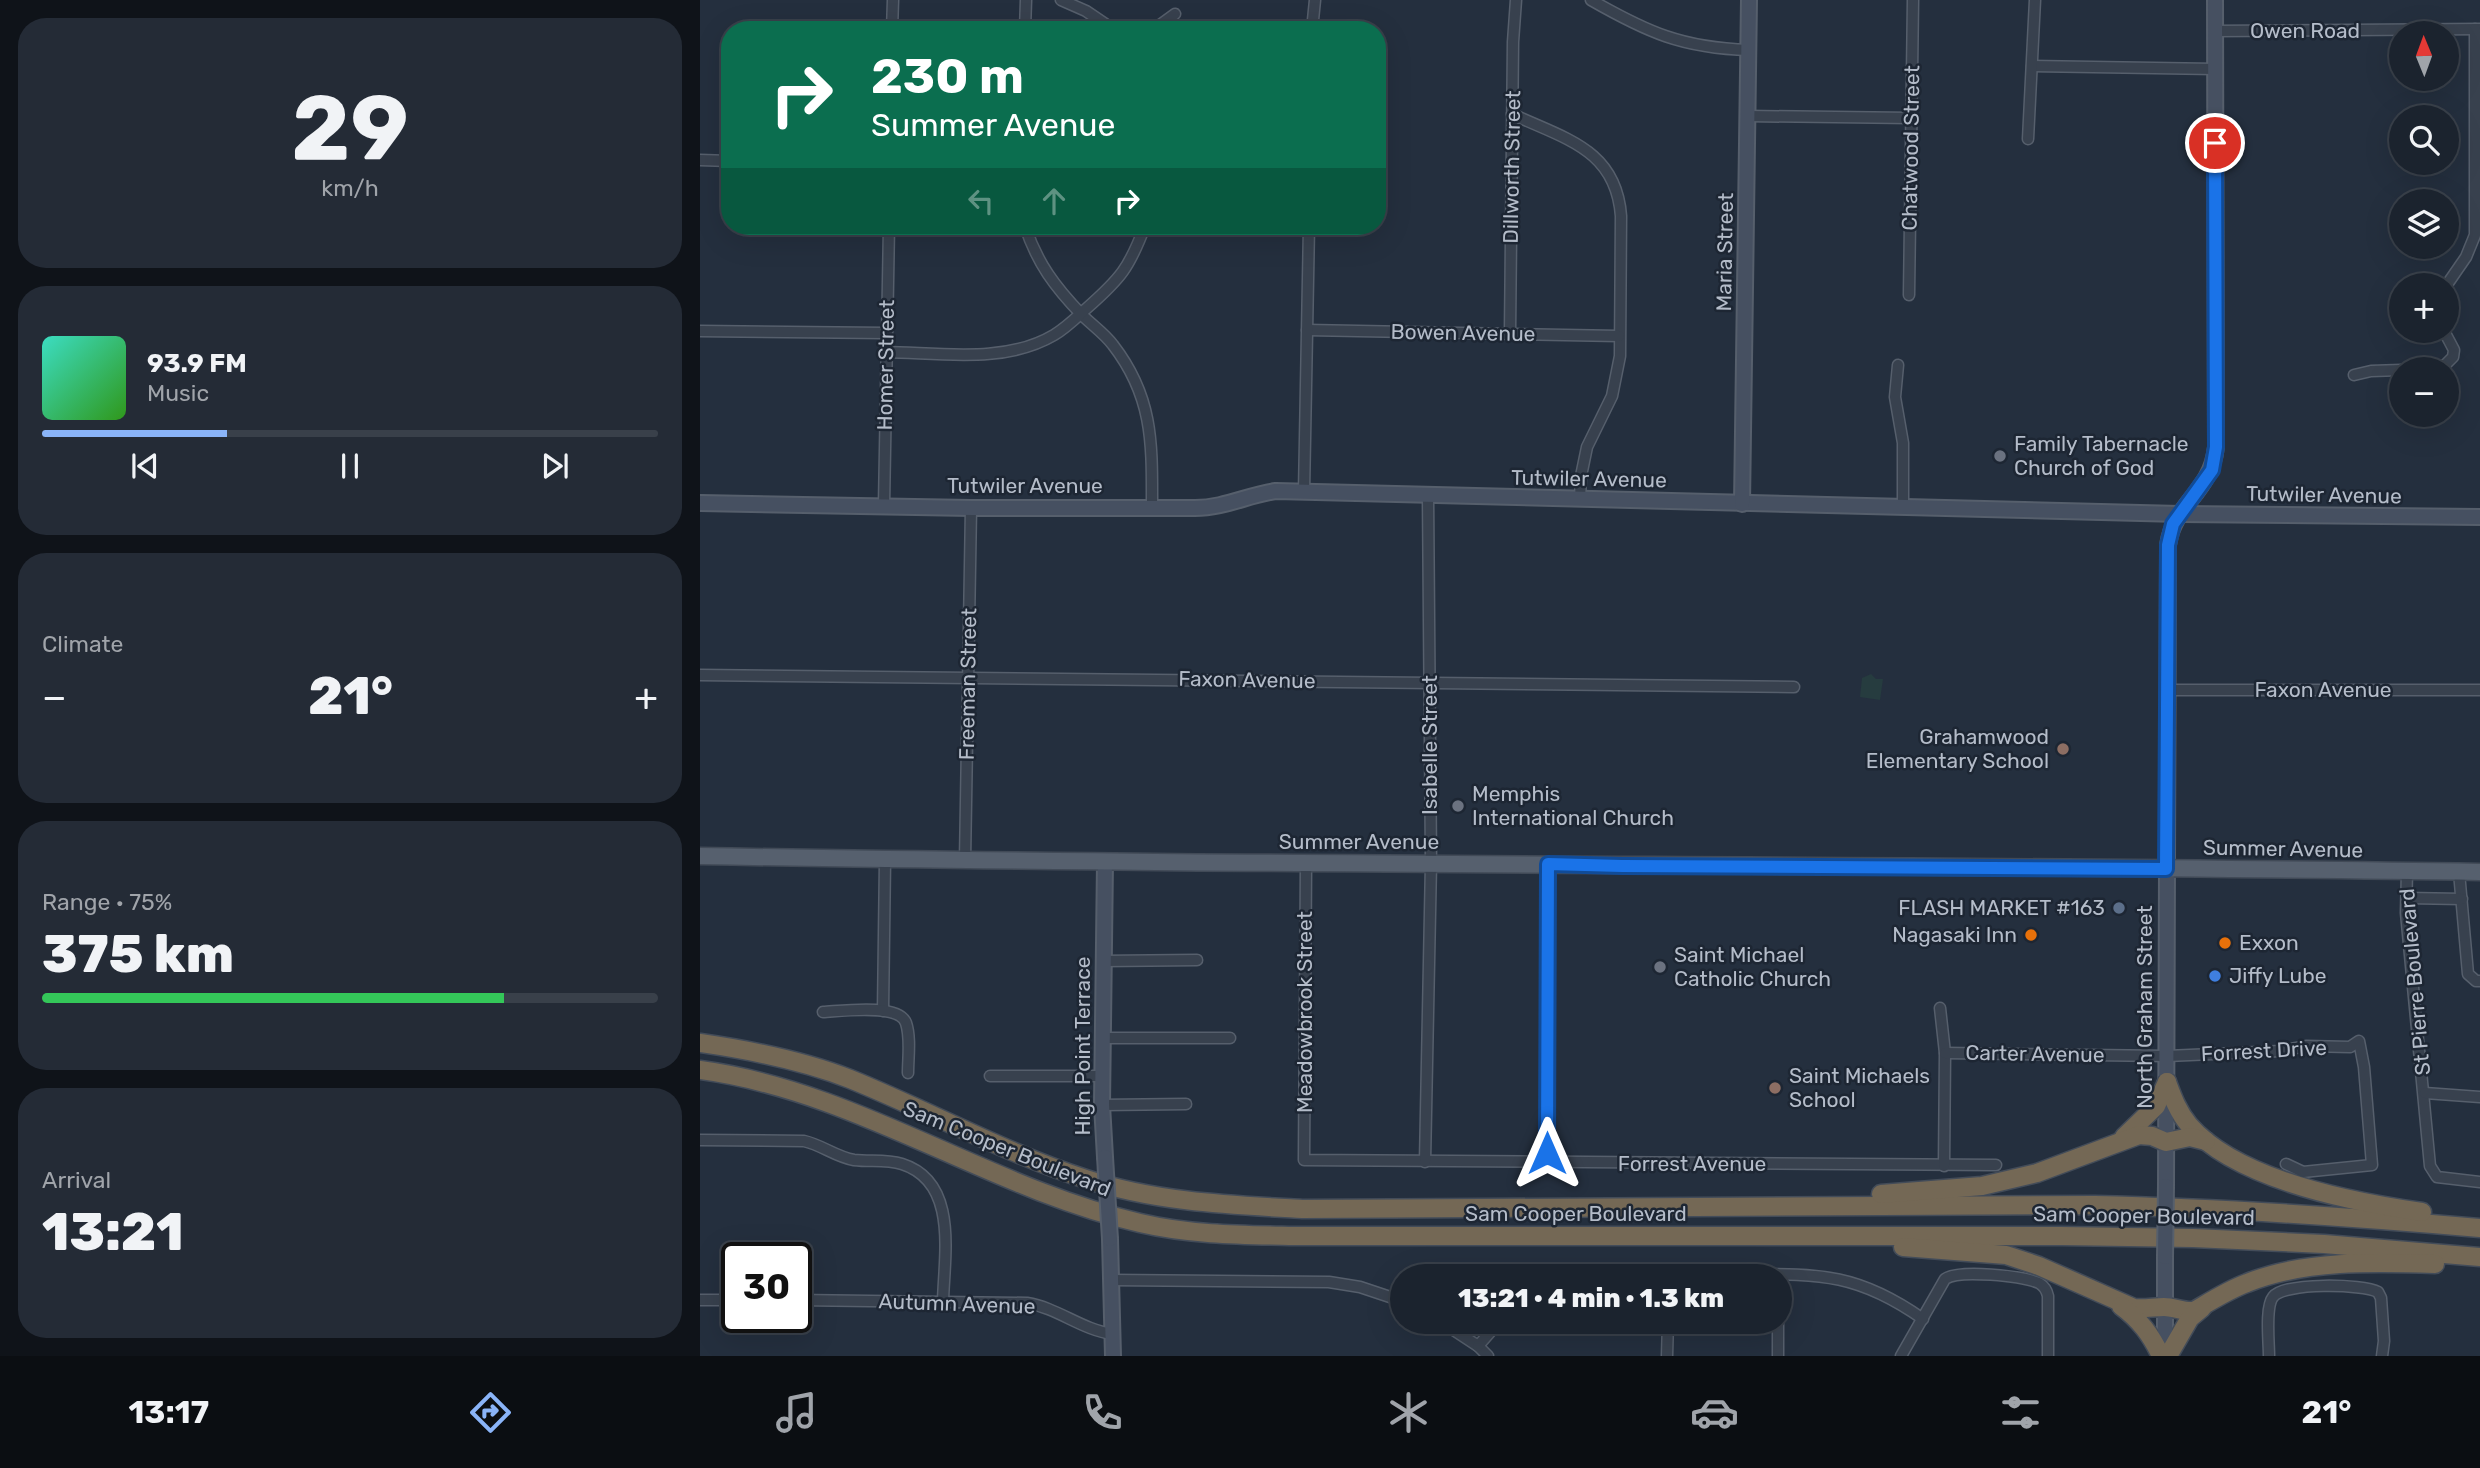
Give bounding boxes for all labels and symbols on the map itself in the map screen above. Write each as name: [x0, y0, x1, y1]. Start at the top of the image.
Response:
street label: Owen Road: [2250, 18, 2360, 43]
north arrow: [2389, 21, 2459, 91]
street label: Chatwood Street: [1897, 65, 1924, 231]
street label: Dillworth Street: [1498, 90, 1525, 244]
pin: [2185, 113, 2245, 173]
street label: Maria Street: [1711, 192, 1738, 312]
street label: Homer Street: [872, 299, 899, 431]
street label: Bowen Avenue: [1390, 319, 1536, 346]
place label: Family Tabernacle Church of God: [2014, 431, 2189, 480]
marker: Family Tabernacle Church of God: [1992, 448, 2008, 464]
street label: Tutwiler Avenue: [1511, 465, 1667, 492]
street label: Tutwiler Avenue: [947, 473, 1103, 498]
street label: Tutwiler Avenue: [2246, 481, 2402, 508]
street label: Freeman Street: [954, 608, 981, 760]
street label: Faxon Avenue: [1178, 666, 1316, 693]
street label: Isabelle Street: [1417, 675, 1442, 815]
street label: Faxon Avenue: [2254, 677, 2392, 702]
place label: Grahamwood Elementary School: [1866, 724, 2049, 773]
marker: Grahamwood Elementary School: [2055, 741, 2071, 757]
place label: Memphis International Church: [1472, 781, 1674, 830]
marker: Memphis International Church: [1450, 798, 1466, 814]
street label: Summer Avenue: [1279, 829, 1439, 854]
street label: Summer Avenue: [2203, 835, 2363, 862]
street label: St Pierre Boulevard: [2394, 887, 2435, 1077]
place label: FLASH MARKET #163: [1898, 895, 2105, 920]
marker: FLASH MARKET #163: [2111, 900, 2127, 916]
street label: North Graham Street: [2132, 905, 2157, 1109]
street label: Meadowbrook Street: [1292, 911, 1317, 1113]
place label: Nagasaki Inn: [1892, 922, 2017, 947]
marker: Nagasaki Inn: [2023, 927, 2039, 943]
place label: Exxon: [2239, 930, 2299, 955]
marker: Exxon: [2217, 935, 2233, 951]
place label: Saint Michael Catholic Church: [1674, 942, 1831, 991]
street label: High Point Terrace: [1070, 956, 1095, 1136]
marker: Saint Michael Catholic Church: [1652, 959, 1668, 975]
place label: Jiffy Lube: [2229, 963, 2326, 988]
marker: Jiffy Lube: [2207, 968, 2223, 984]
street label: Forrest Drive: [2200, 1035, 2328, 1066]
street label: Carter Avenue: [1965, 1040, 2105, 1067]
place label: Saint Michaels School: [1789, 1063, 1930, 1112]
marker: Saint Michaels School: [1767, 1080, 1783, 1096]
street label: Sam Cooper Boulevard: [900, 1095, 1115, 1202]
position arrow: [1510, 1116, 1584, 1190]
street label: Forrest Avenue: [1618, 1151, 1766, 1176]
street label: Sam Cooper Boulevard: [1465, 1201, 1687, 1226]
street label: Sam Cooper Boulevard: [2033, 1201, 2255, 1230]
speed limit sign: 30: [721, 1242, 812, 1333]
street label: Autumn Avenue: [878, 1288, 1036, 1319]

